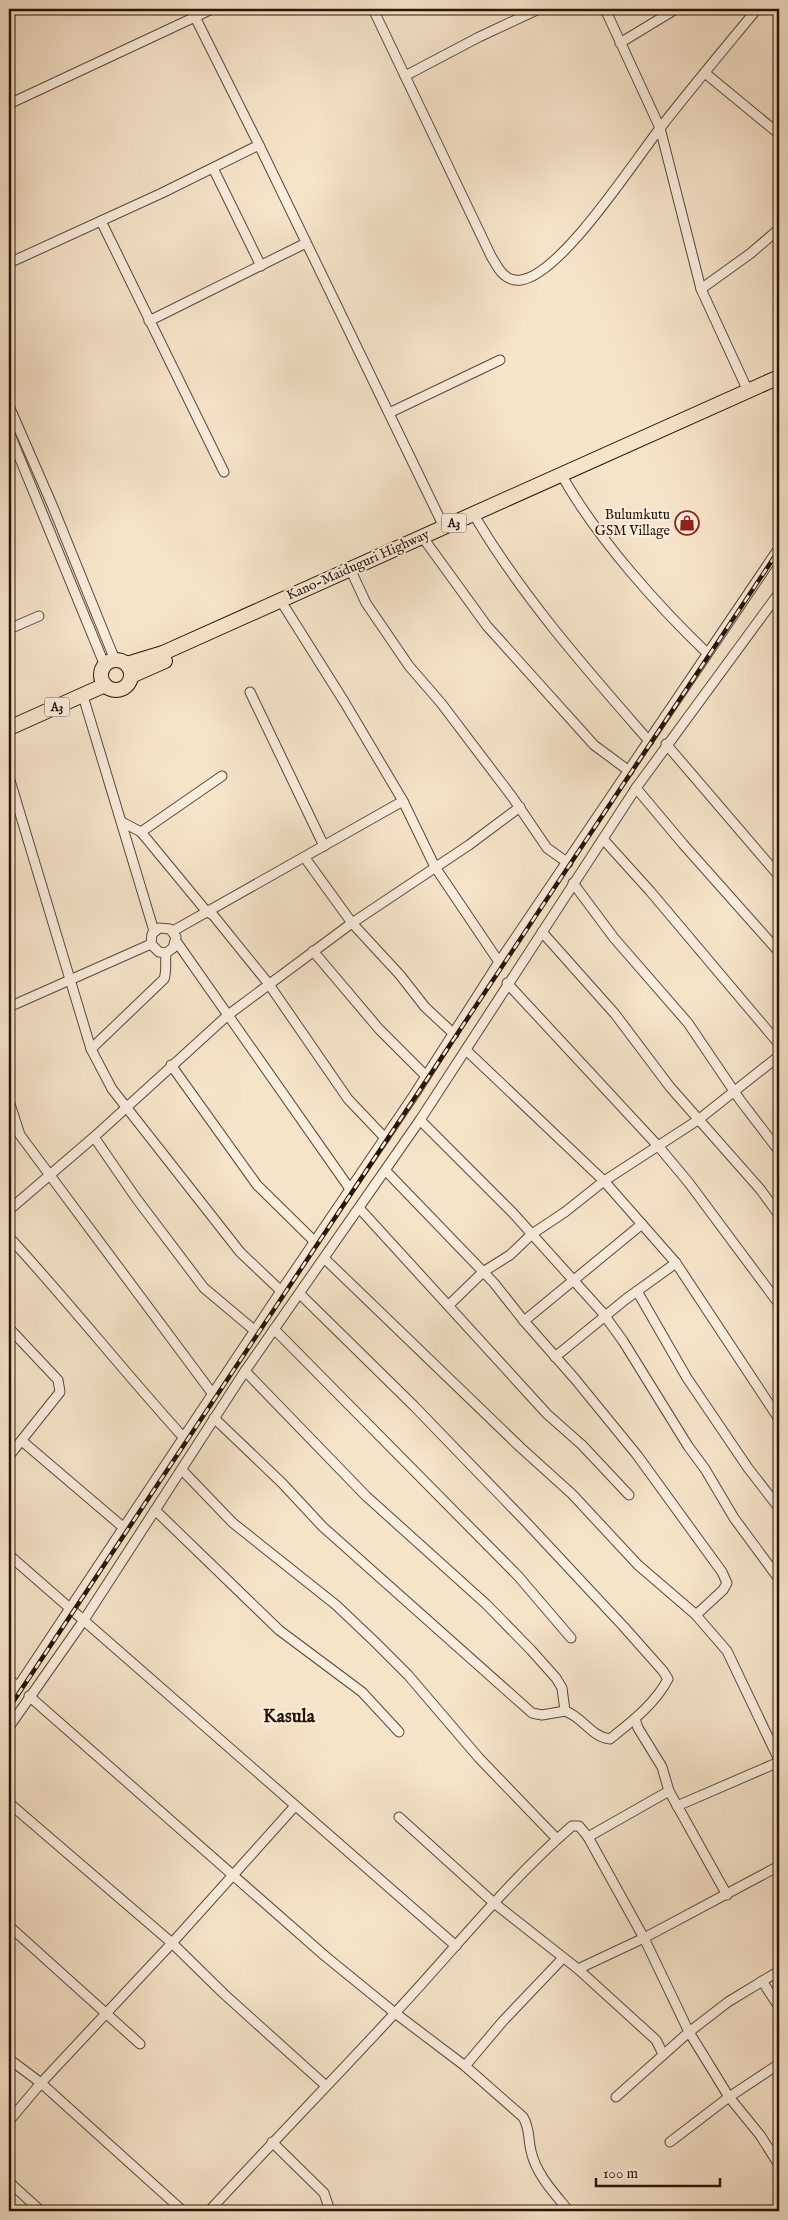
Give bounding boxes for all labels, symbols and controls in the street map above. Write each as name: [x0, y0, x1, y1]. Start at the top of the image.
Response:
place label: Bulumkutu GSM Village: [595, 506, 671, 540]
shop icon: Bulumkutu GSM Village: [674, 510, 700, 536]
road number: A3: [442, 514, 466, 532]
street label: Kano-Maiduguri Highway: [284, 525, 432, 605]
road number: A3: [44, 698, 70, 716]
district label: Kasula: [263, 1705, 316, 1729]
scale bar: [596, 2155, 719, 2187]
text: 100 m: [603, 2164, 639, 2183]

